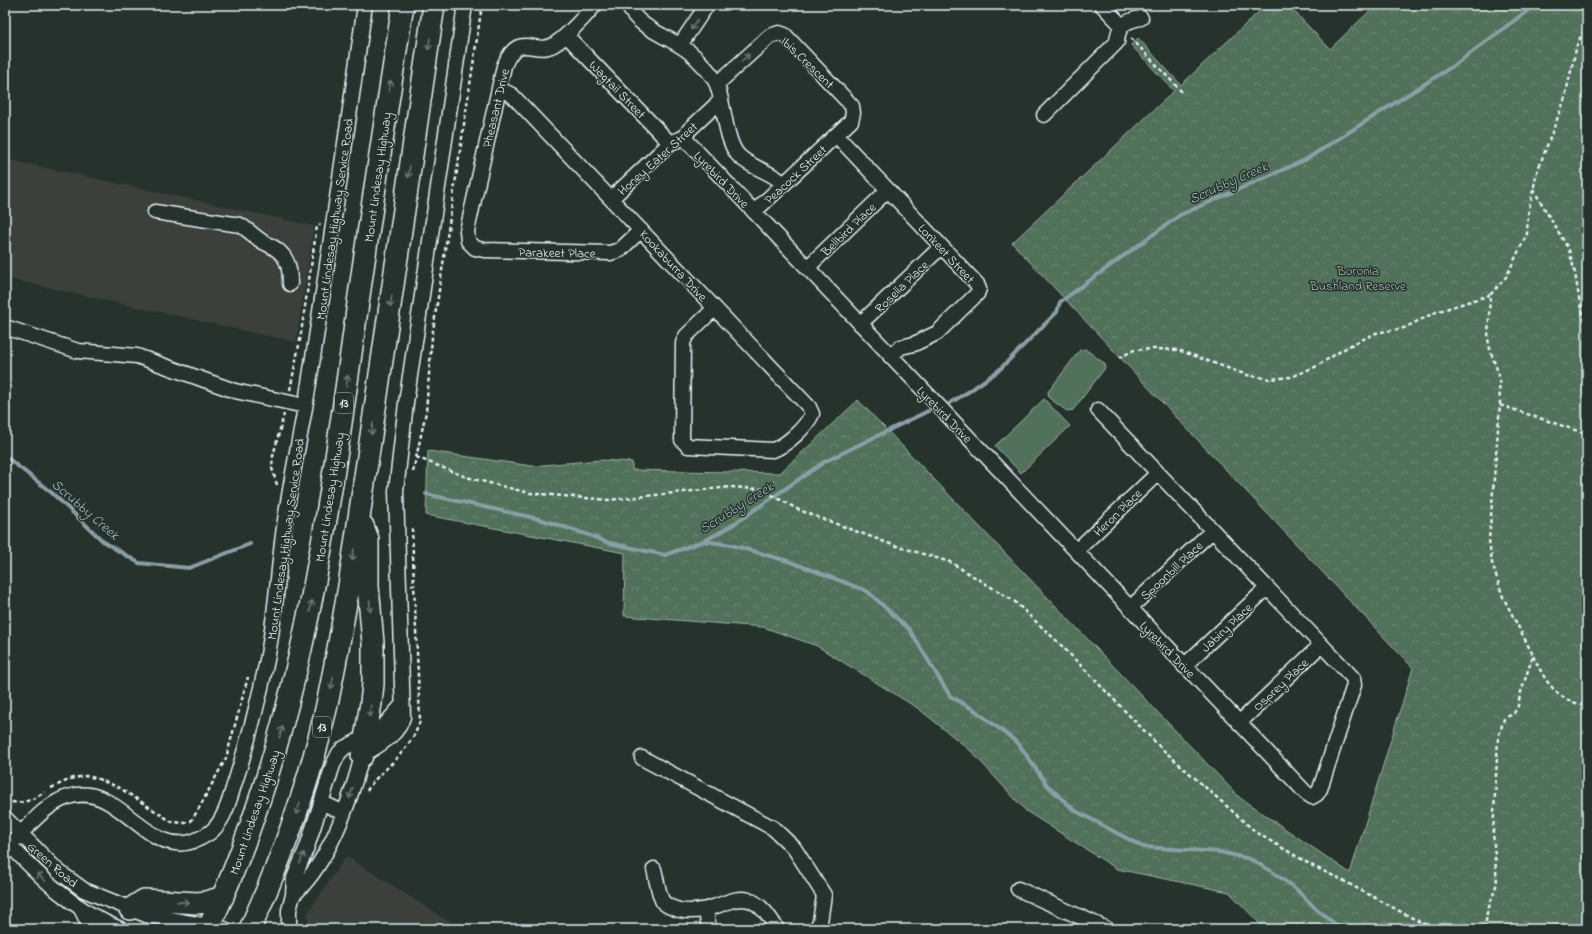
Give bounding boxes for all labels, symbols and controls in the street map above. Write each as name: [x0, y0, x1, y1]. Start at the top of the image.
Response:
one-way arrow: [690, 19, 698, 30]
street label: Ibis Crescent: [776, 33, 839, 94]
one-way arrow: [425, 37, 433, 50]
one-way arrow: [740, 54, 750, 63]
street label: Wagtail Street: [583, 57, 650, 125]
street label: Pheasant Drive: [478, 67, 515, 150]
one-way arrow: [386, 80, 394, 93]
street label: Mount Lindesay Highway: [360, 111, 398, 244]
street label: Mount Lindesay Highway Service Road: [312, 117, 360, 321]
street label: Honey Eater Street: [614, 117, 703, 201]
street label: Peacock Street: [760, 141, 832, 209]
street label: Lyrebird Drive: [688, 147, 753, 214]
water label: Scrubby Creek: [1186, 156, 1272, 210]
one-way arrow: [405, 165, 413, 178]
street label: Bellbird Place: [816, 199, 881, 262]
street label: Lorikeet Street: [913, 220, 979, 289]
street label: Kookaburra Drive: [635, 226, 711, 306]
street label: Parakeet Place: [518, 243, 596, 264]
street label: Rosella Place: [871, 256, 933, 318]
park label: Boronia Bushland Reserve: [1309, 262, 1406, 296]
one-way arrow: [387, 294, 395, 307]
one-way arrow: [343, 374, 351, 387]
street label: Lyrebird Drive: [911, 382, 976, 449]
road number: 13: [335, 393, 353, 413]
one-way arrow: [368, 422, 376, 435]
street label: Mount Lindesay Highway: [311, 431, 351, 564]
street label: Mount Lindesay Highway Service Road: [263, 437, 311, 641]
water label: Scrubby Creek: [46, 475, 124, 546]
water label: Scrubby Creek: [696, 477, 779, 539]
street label: Heron Place: [1089, 485, 1147, 541]
street label: Spoonbill Place: [1136, 537, 1208, 605]
one-way arrow: [349, 548, 357, 561]
one-way arrow: [307, 599, 315, 612]
one-way arrow: [366, 599, 373, 612]
street label: Jabiry Place: [1197, 599, 1258, 658]
street label: Lyrebird Drive: [1134, 617, 1199, 684]
street label: Osprey Place: [1249, 654, 1314, 717]
one-way arrow: [327, 677, 335, 690]
one-way arrow: [366, 704, 374, 717]
road number: 13: [313, 717, 331, 737]
one-way arrow: [277, 726, 285, 739]
street label: Mount Lindesay Highway: [225, 747, 287, 878]
one-way arrow: [347, 786, 354, 799]
one-way arrow: [294, 802, 301, 815]
street label: Green Road: [22, 838, 82, 893]
one-way arrow: [299, 853, 307, 865]
one-way arrow: [36, 872, 46, 882]
one-way arrow: [176, 899, 189, 906]

